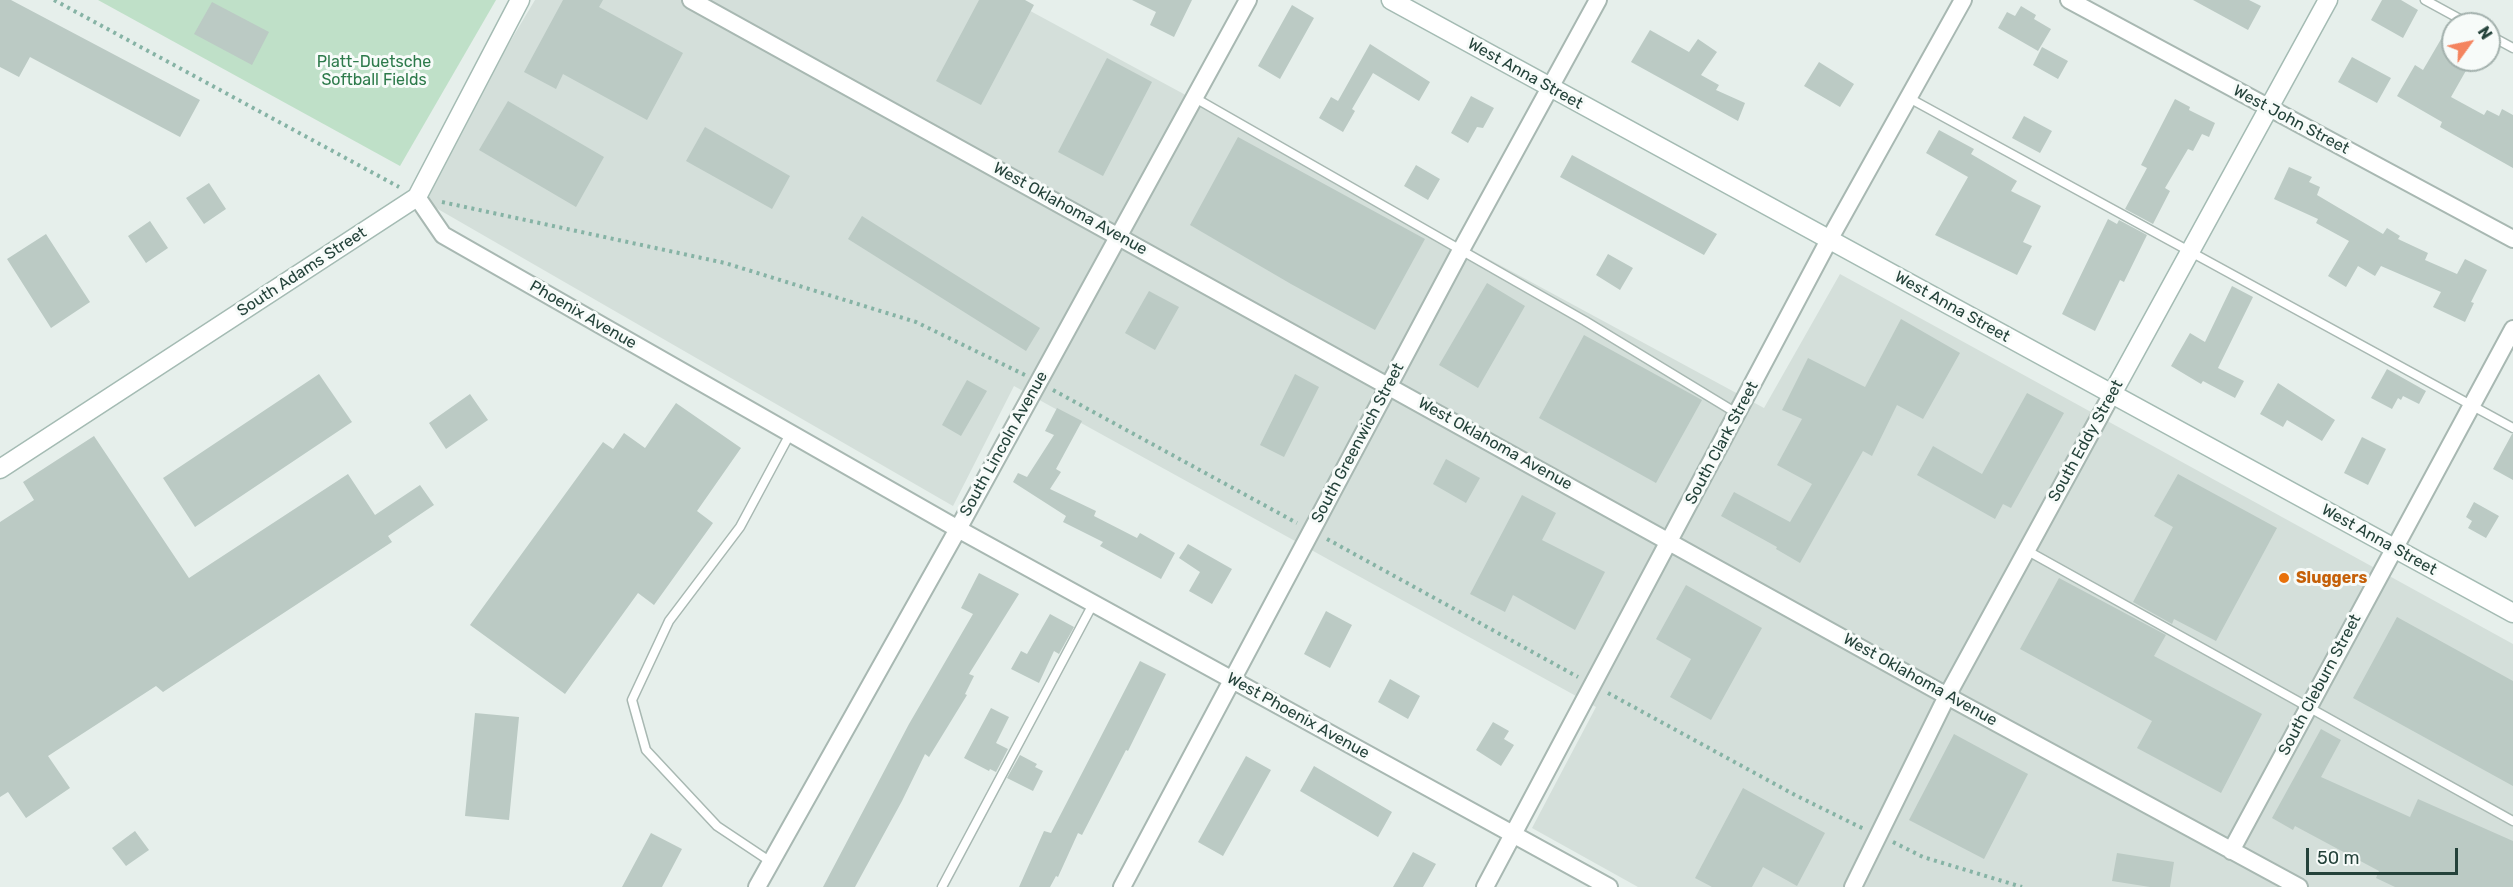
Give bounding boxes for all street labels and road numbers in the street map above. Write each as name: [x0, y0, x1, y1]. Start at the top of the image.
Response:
street label: West Anna Street: [1464, 34, 1586, 114]
street label: West John Street: [2230, 81, 2352, 159]
street label: West Oklahoma Avenue: [989, 159, 1151, 259]
street label: South Adams Street: [234, 223, 370, 321]
street label: West Anna Street: [1891, 267, 2013, 347]
street label: Phoenix Avenue: [526, 277, 640, 353]
street label: South Greenwich Street: [1308, 360, 1408, 526]
street label: South Lincoln Avenue: [956, 368, 1052, 520]
street label: South Eddy Street: [2045, 377, 2127, 505]
street label: South Clark Street: [1681, 378, 1763, 508]
street label: West Oklahoma Avenue: [1414, 394, 1576, 494]
street label: West Anna Street: [2318, 500, 2440, 580]
street label: South Cleburn Street: [2275, 611, 2365, 759]
street label: West Oklahoma Avenue: [1839, 630, 2001, 730]
street label: West Phoenix Avenue: [1223, 669, 1373, 763]

